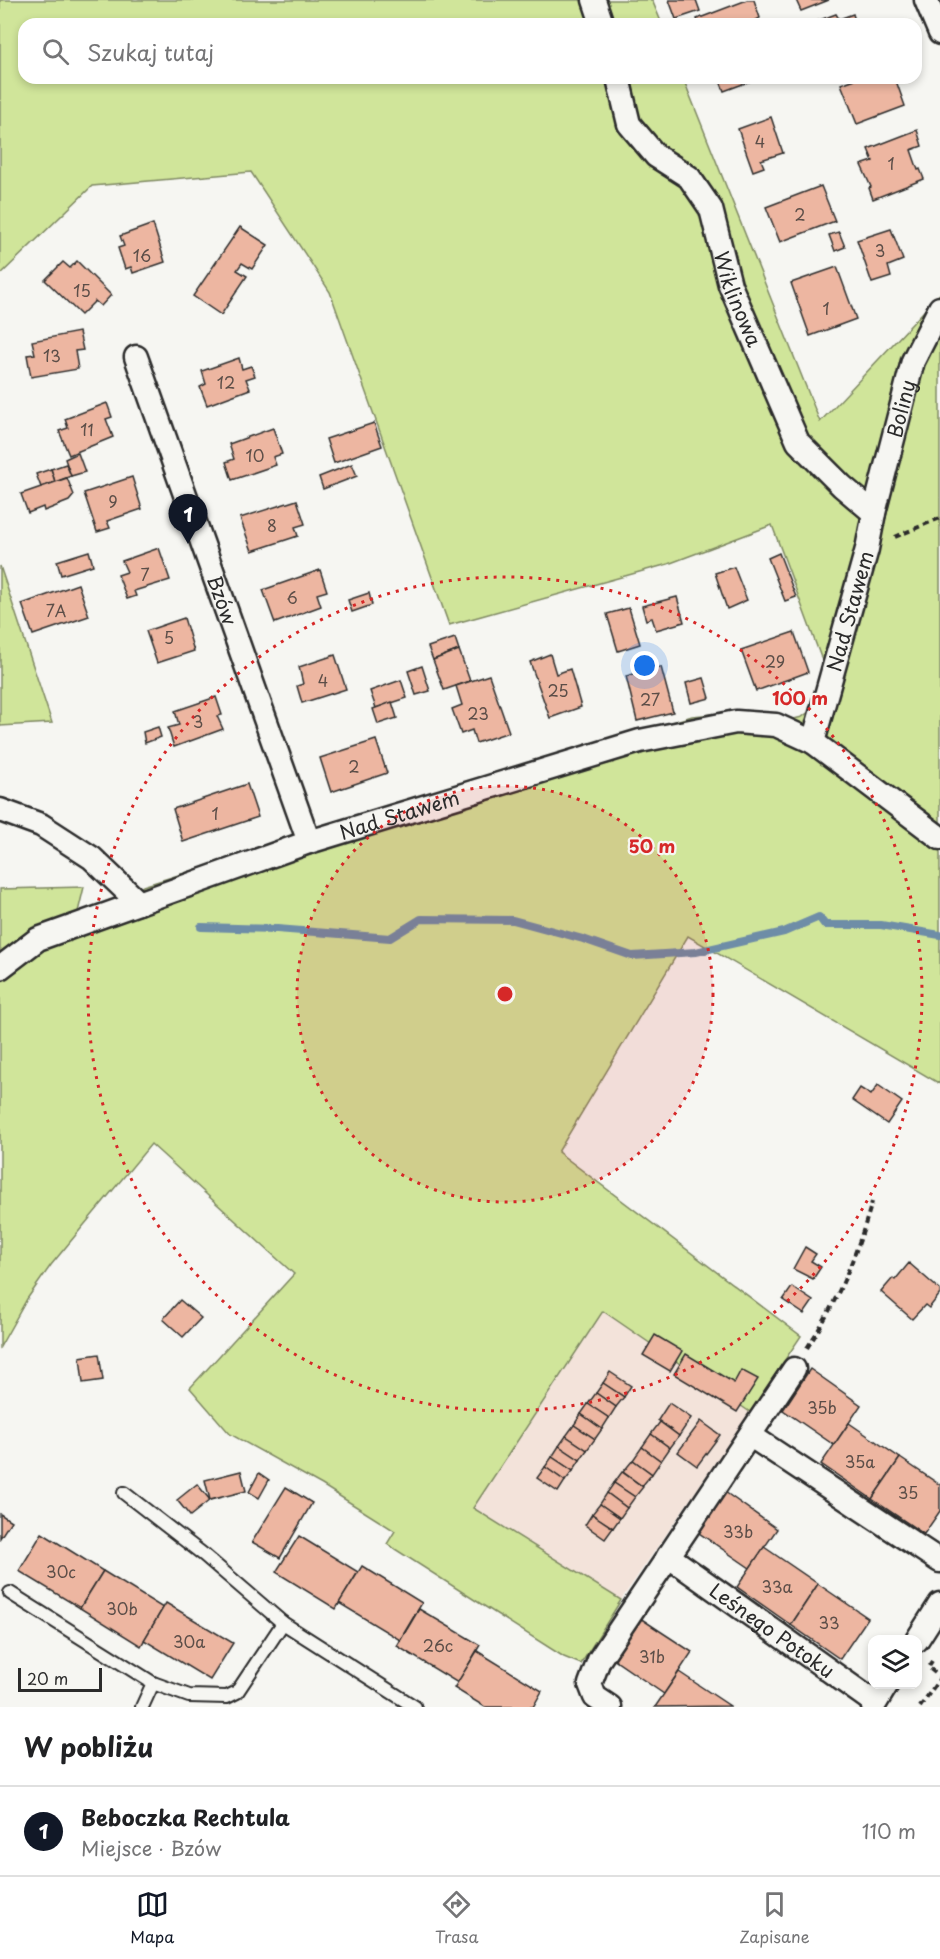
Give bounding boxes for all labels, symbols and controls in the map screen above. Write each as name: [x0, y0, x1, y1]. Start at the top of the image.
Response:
search box: [18, 18, 922, 84]
icon: search: [39, 35, 72, 68]
text: Szukaj tutaj: [87, 35, 214, 68]
house number: 4: [755, 129, 765, 153]
house number: 1: [887, 151, 895, 175]
house number: 2: [794, 202, 806, 226]
house number: 3: [875, 238, 885, 262]
house number: 16: [133, 243, 151, 267]
street label: Wiklinowa: [707, 248, 770, 352]
house number: 15: [73, 278, 91, 302]
house number: 1: [822, 296, 830, 320]
house number: 13: [43, 343, 61, 367]
house number: 12: [217, 370, 235, 394]
street label: Boliny: [879, 376, 923, 441]
house number: 11: [80, 417, 94, 441]
house number: 10: [246, 443, 264, 467]
house number: 9: [108, 489, 118, 513]
pin: 1: [168, 494, 207, 544]
house number: 8: [267, 513, 277, 537]
street label: Nad Stawem: [818, 547, 881, 675]
house number: 7: [140, 562, 150, 586]
street label: Bzów: [200, 571, 246, 630]
house number: 6: [286, 585, 298, 609]
house number: 7A: [46, 598, 67, 622]
house number: 5: [164, 625, 174, 649]
house number: 29: [765, 649, 785, 673]
your location: [630, 651, 659, 680]
house number: 4: [318, 668, 328, 692]
house number: 25: [547, 678, 569, 702]
text: 100 m: [772, 684, 828, 711]
house number: 27: [640, 687, 660, 711]
house number: 23: [467, 701, 489, 725]
house number: 3: [193, 709, 203, 733]
house number: 2: [348, 754, 360, 778]
street label: Nad Stawem: [336, 782, 463, 847]
house number: 1: [211, 801, 219, 825]
text: 50 m: [629, 832, 675, 859]
centre of rings: [495, 984, 515, 1004]
house number: 35b: [807, 1395, 837, 1419]
house number: 35a: [845, 1449, 875, 1473]
house number: 35: [898, 1480, 918, 1504]
house number: 33b: [723, 1519, 753, 1543]
house number: 30c: [46, 1559, 76, 1583]
house number: 33a: [762, 1574, 793, 1598]
street label: Leśnego Potoku: [704, 1575, 841, 1685]
house number: 30b: [106, 1596, 138, 1620]
house number: 33: [818, 1610, 840, 1634]
house number: 30a: [173, 1629, 205, 1653]
house number: 26c: [423, 1633, 453, 1657]
map controls: [868, 1635, 922, 1689]
button: layers: [868, 1635, 922, 1689]
house number: 31b: [639, 1644, 665, 1668]
scale bar: [18, 1665, 102, 1692]
text: 20 m: [27, 1666, 68, 1690]
text: W pobliżu: [24, 1727, 153, 1766]
text: Beboczka Rechtula: [81, 1800, 290, 1833]
text: 1: [39, 1816, 48, 1846]
text: 110 m: [862, 1816, 916, 1846]
text: Miejsce · Bzów: [81, 1833, 221, 1863]
tab: Mapa: [130, 1888, 174, 1948]
tab: Trasa: [435, 1888, 478, 1948]
tab: Zapisane: [739, 1888, 810, 1948]

